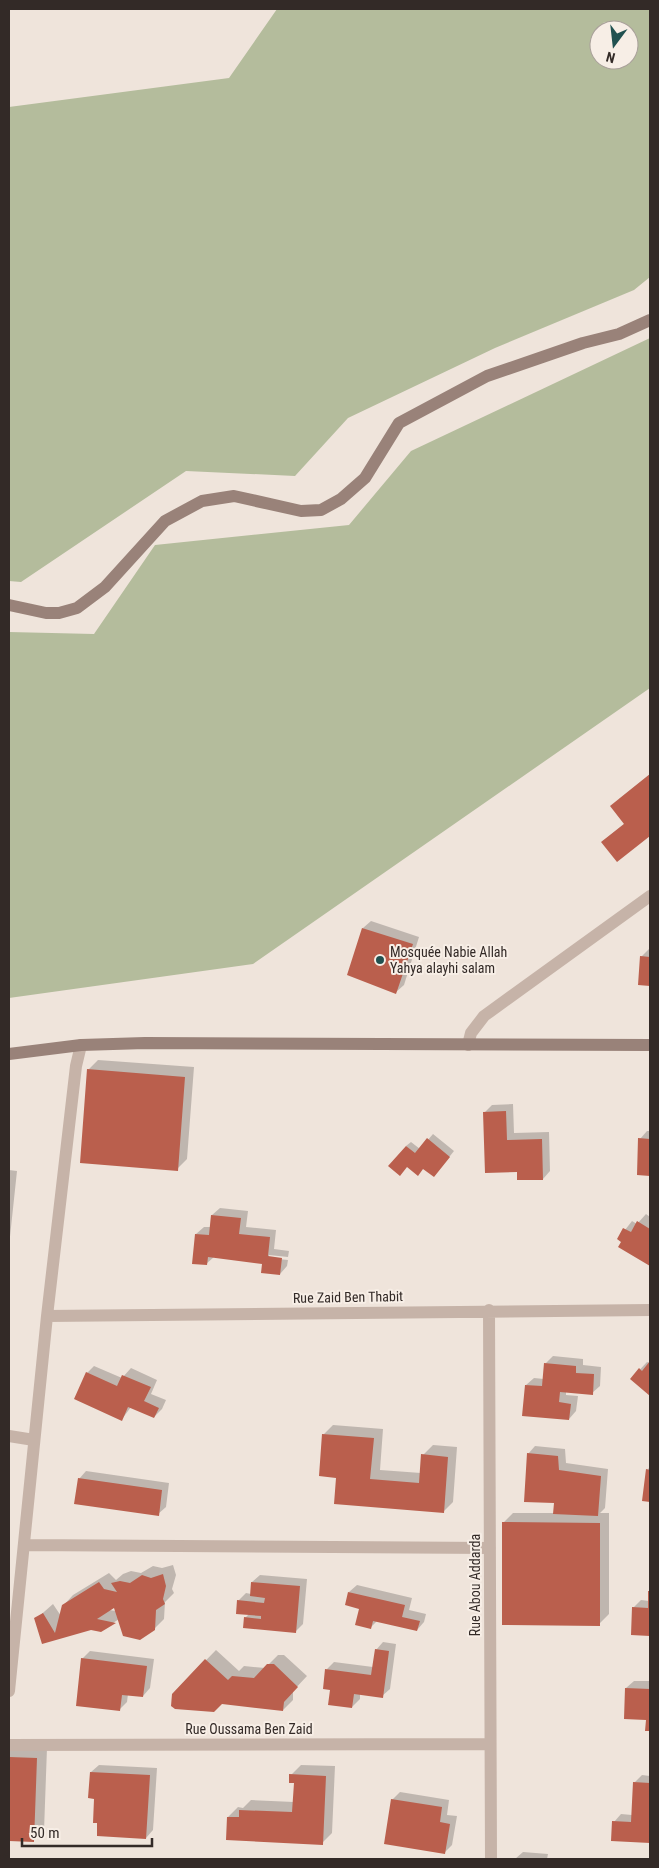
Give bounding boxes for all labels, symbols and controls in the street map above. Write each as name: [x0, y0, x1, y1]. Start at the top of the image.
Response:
north arrow: [589, 20, 639, 70]
text: N: [604, 49, 617, 66]
place label: Mosquée Nabie Allah Yahya alayhi salam: [390, 944, 507, 976]
marker: Mosquée Nabie Allah Yahya alayhi salam: [374, 954, 386, 966]
street label: Rue Zaid Ben Thabit: [293, 1288, 403, 1306]
street label: Rue Abou Addarda: [467, 1534, 483, 1636]
street label: Rue Oussama Ben Zaid: [185, 1721, 313, 1737]
scale bar: [22, 1816, 152, 1848]
text: 50 m: [30, 1824, 60, 1842]

